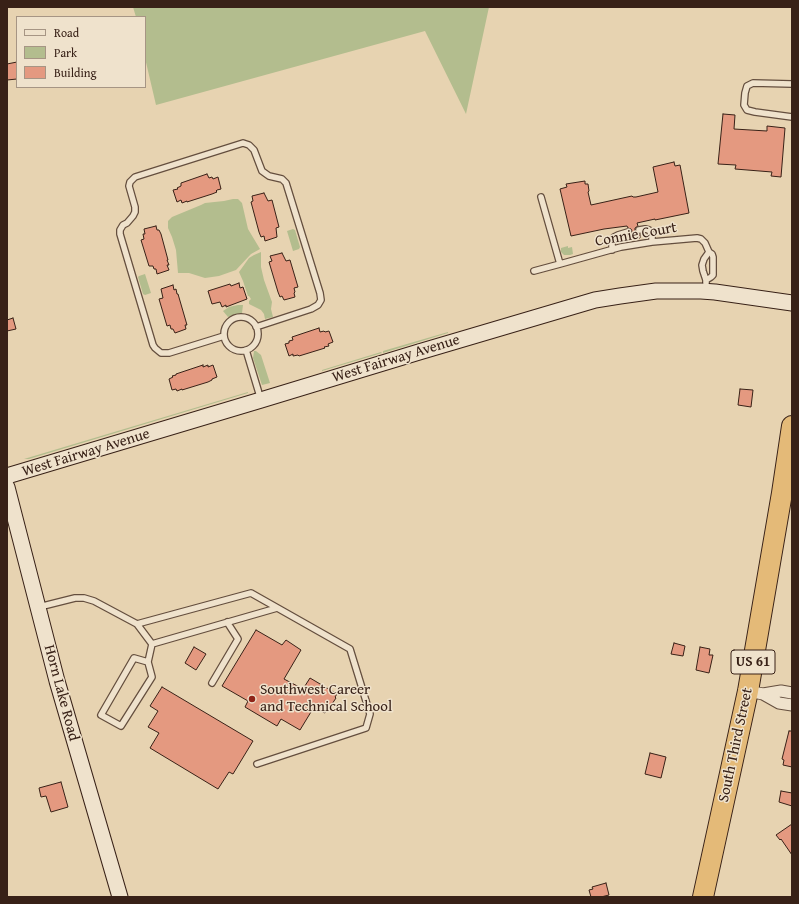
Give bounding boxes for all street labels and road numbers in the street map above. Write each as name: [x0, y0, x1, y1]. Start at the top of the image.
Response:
street label: Connie Court: [594, 219, 678, 251]
street label: West Fairway Avenue: [330, 331, 462, 387]
street label: West Fairway Avenue: [20, 425, 152, 481]
street label: Horn Lake Road: [40, 643, 82, 743]
road number: US 61: [731, 650, 775, 674]
street label: South Third Street: [715, 686, 757, 804]

